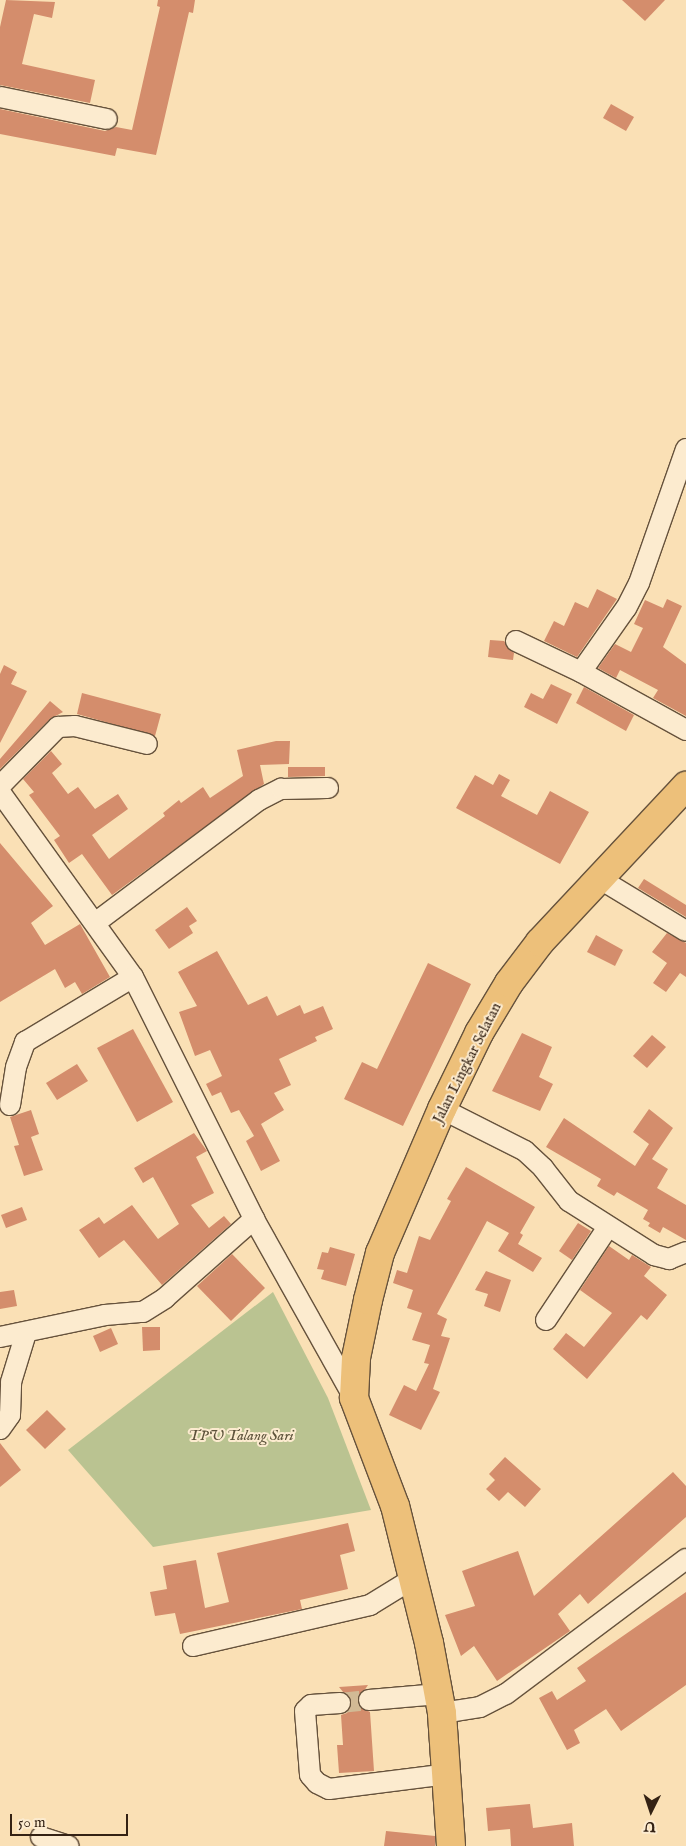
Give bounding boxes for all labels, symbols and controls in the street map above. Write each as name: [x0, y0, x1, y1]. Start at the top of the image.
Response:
street label: Jalan Lingkar Selatan: [429, 1000, 505, 1126]
park label: TPU Talang Sari: [188, 1427, 294, 1445]
north arrow: [626, 1786, 676, 1836]
scale bar: [12, 1804, 130, 1836]
text: 50 m: [18, 1813, 46, 1832]
text: U: [643, 1817, 657, 1835]

